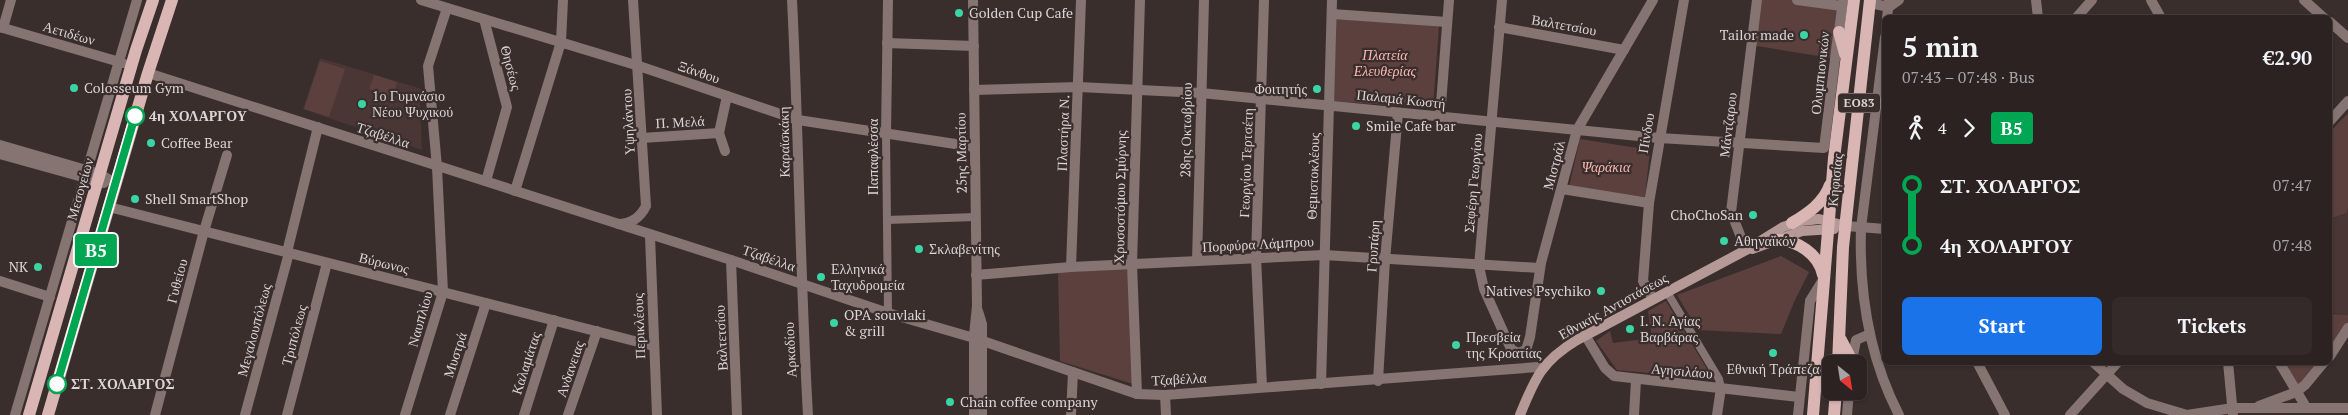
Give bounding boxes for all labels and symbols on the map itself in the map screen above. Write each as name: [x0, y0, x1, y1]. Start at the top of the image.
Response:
place label: Golden Cup Cafe: [969, 3, 1073, 22]
marker: Golden Cup Cafe: [953, 7, 965, 19]
street label: Βαλτετσίου: [1530, 9, 1598, 40]
street label: Αετιδέων: [41, 16, 97, 49]
place label: Tailor made: [1720, 25, 1794, 44]
marker: Tailor made: [1798, 29, 1810, 41]
street label: Ολυμπιονικών: [1806, 30, 1833, 116]
street label: Θησέως: [496, 43, 527, 93]
park label: Πλατεία Ελευθερίας: [1353, 45, 1417, 80]
street label: Ξάνθου: [676, 55, 723, 88]
place label: Colosseum Gym: [84, 78, 184, 97]
place label: Φοιτητής: [1255, 79, 1307, 98]
marker: Colosseum Gym: [68, 82, 80, 94]
street label: 28ης Οκτωβρίου: [1175, 82, 1196, 178]
marker: Φοιτητής: [1311, 83, 1323, 95]
street label: Παλαμά Κωστή: [1355, 84, 1447, 113]
place label: 1ο Γυμνάσιο Νέου Ψυχικού: [372, 86, 453, 121]
street label: Υψηλάντου: [616, 88, 639, 156]
street label: Μάντζαρου: [1714, 91, 1741, 159]
street label: Πλαστήρα Ν.: [1052, 94, 1073, 172]
road number: ΕΟ83: [1838, 94, 1880, 112]
marker: 1ο Γυμνάσιο Νέου Ψυχικού: [356, 98, 368, 110]
marker: 4η ΧΟΛΑΡΓΟΥ: [125, 106, 145, 126]
place label: 4η ΧΟΛΑΡΓΟΥ: [149, 106, 247, 125]
street label: Καραϊσκάκη: [773, 106, 794, 178]
street label: Γεωργίου Τερτσέτη: [1234, 108, 1257, 218]
street label: Π. Μελά: [655, 111, 706, 132]
street label: Πίνδου: [1633, 111, 1658, 155]
street label: 25ης Μαρτίου: [950, 112, 971, 194]
place label: Smile Cafe bar: [1366, 116, 1456, 135]
street label: Τζαβέλλα: [354, 117, 413, 152]
street label: Παπαφλέσσα: [863, 118, 882, 195]
marker: Smile Cafe bar: [1350, 120, 1362, 132]
street label: Χρυσοστόμου Σμύρνης: [1109, 130, 1130, 264]
street label: Θεμιστοκλέους: [1301, 132, 1324, 220]
street label: Σεφέρη Γεωργίου: [1459, 132, 1486, 233]
place label: Coffee Bear: [161, 133, 233, 152]
marker: Coffee Bear: [145, 137, 157, 149]
street label: Μιστράλ: [1538, 138, 1569, 192]
street label: Κηφισίας: [1822, 152, 1847, 208]
street label: Μεσογείων: [62, 155, 97, 222]
park label: Ψαράκια: [1582, 157, 1631, 176]
place label: Shell SmartShop: [145, 189, 248, 208]
marker: Shell SmartShop: [129, 193, 141, 205]
place label: ChoChoSan: [1670, 205, 1744, 224]
marker: ChoChoSan: [1747, 209, 1759, 221]
street label: Γρυπάρη: [1361, 219, 1384, 273]
street label: Πορφύρα Λάμπρου: [1202, 231, 1314, 256]
place label: Αθηναϊκόν: [1734, 231, 1796, 250]
line badge: Β5: [74, 234, 118, 266]
marker: Αθηναϊκόν: [1718, 235, 1730, 247]
place label: Σκλαβενίτης: [929, 239, 1000, 258]
street label: Τζαβέλλα: [740, 240, 799, 276]
marker: Σκλαβενίτης: [913, 243, 925, 255]
street label: Βύρωνος: [357, 247, 412, 278]
street label: Γυθείου: [161, 256, 192, 305]
place label: NK: [9, 257, 29, 276]
place label: Ελληνικά Ταχυδρομεία: [831, 259, 905, 294]
marker: NK: [32, 261, 44, 273]
street label: Εθνικής Αντιστάσεως: [1555, 267, 1671, 343]
marker: Ελληνικά Ταχυδρομεία: [815, 271, 827, 283]
street label: Μεγαλουπόλεως: [232, 281, 275, 379]
place label: Natives Psychiko: [1486, 281, 1591, 300]
marker: Natives Psychiko: [1595, 285, 1607, 297]
street label: Ναυπλίου: [402, 289, 437, 349]
street label: Περικλέους: [628, 292, 649, 359]
street label: Τριπόλεως: [276, 302, 311, 367]
street label: Βαλτετσίου: [709, 305, 732, 371]
place label: OPA souvlaki & grill: [844, 305, 926, 340]
place label: Ι. Ν. Αγίας Βαρβάρας: [1640, 311, 1701, 346]
marker: OPA souvlaki & grill: [828, 317, 840, 329]
street label: Αρκαδίου: [779, 322, 800, 378]
marker: Ι. Ν. Αγίας Βαρβάρας: [1624, 323, 1636, 335]
place label: Πρεσβεία της Κροατίας: [1466, 327, 1542, 362]
street label: Μυστρά: [438, 329, 471, 380]
street label: Καλαμάτας: [506, 329, 545, 397]
street label: Ανδανειας: [551, 338, 588, 399]
marker: Πρεσβεία της Κροατίας: [1450, 339, 1462, 351]
marker: Εθνική Τράπεζα: [1767, 347, 1779, 359]
north arrow: [1822, 355, 1868, 400]
street label: Αγησιλάου: [1650, 358, 1714, 383]
place label: Εθνική Τράπεζα: [1726, 359, 1820, 378]
street label: Τζαβέλλα: [1151, 368, 1208, 389]
marker: ΣΤ. ΧΟΛΑΡΓΟΣ: [47, 374, 67, 394]
place label: ΣΤ. ΧΟΛΑΡΓΟΣ: [71, 374, 175, 393]
place label: Chain coffee company: [960, 392, 1098, 411]
marker: Chain coffee company: [944, 396, 956, 408]

